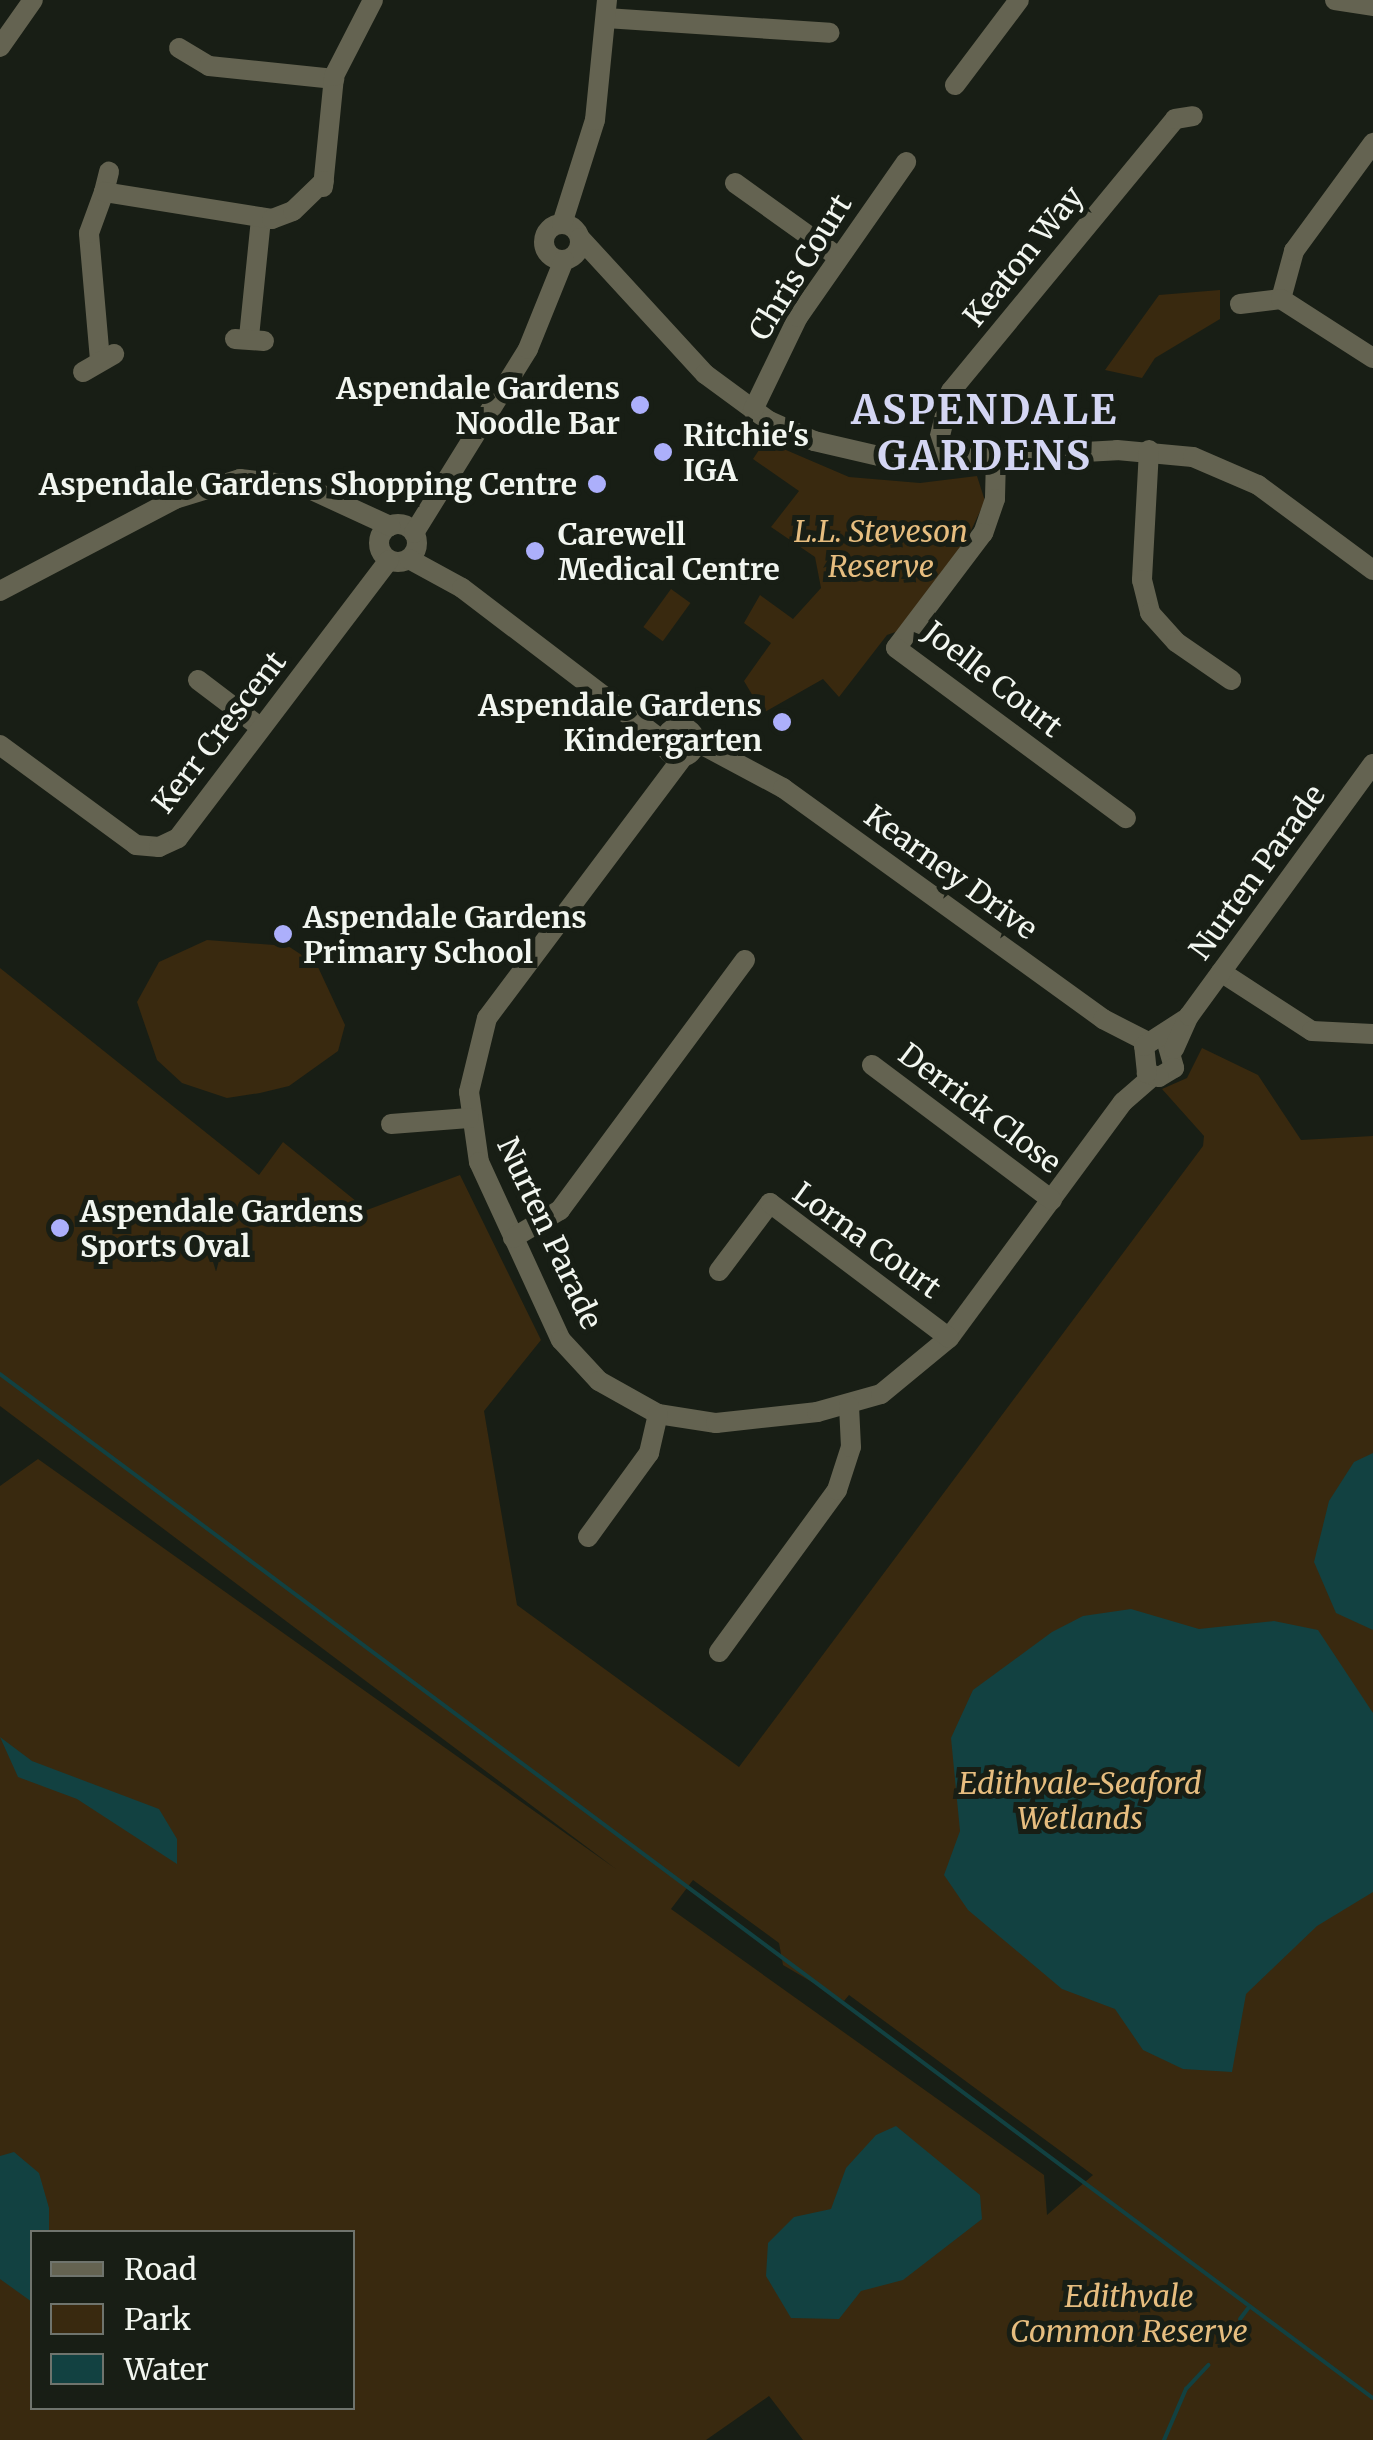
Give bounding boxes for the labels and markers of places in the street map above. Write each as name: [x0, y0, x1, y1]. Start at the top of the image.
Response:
place label: Aspendale Gardens Noodle Bar: [336, 370, 620, 440]
marker: Aspendale Gardens Noodle Bar: [629, 394, 651, 416]
place label: Ritchie's IGA: [683, 417, 809, 488]
marker: Ritchie's IGA: [652, 441, 674, 463]
place label: Aspendale Gardens Shopping Centre: [39, 466, 577, 502]
marker: Aspendale Gardens Shopping Centre: [586, 473, 608, 495]
place label: Carewell Medical Centre: [558, 516, 780, 586]
marker: Carewell Medical Centre: [522, 538, 548, 564]
place label: Aspendale Gardens Kindergarten: [478, 687, 762, 758]
marker: Aspendale Gardens Kindergarten: [771, 711, 793, 733]
place label: Aspendale Gardens Primary School: [303, 899, 587, 970]
marker: Aspendale Gardens Primary School: [272, 923, 294, 945]
place label: Aspendale Gardens Sports Oval: [80, 1193, 364, 1264]
marker: Aspendale Gardens Sports Oval: [49, 1217, 71, 1239]

